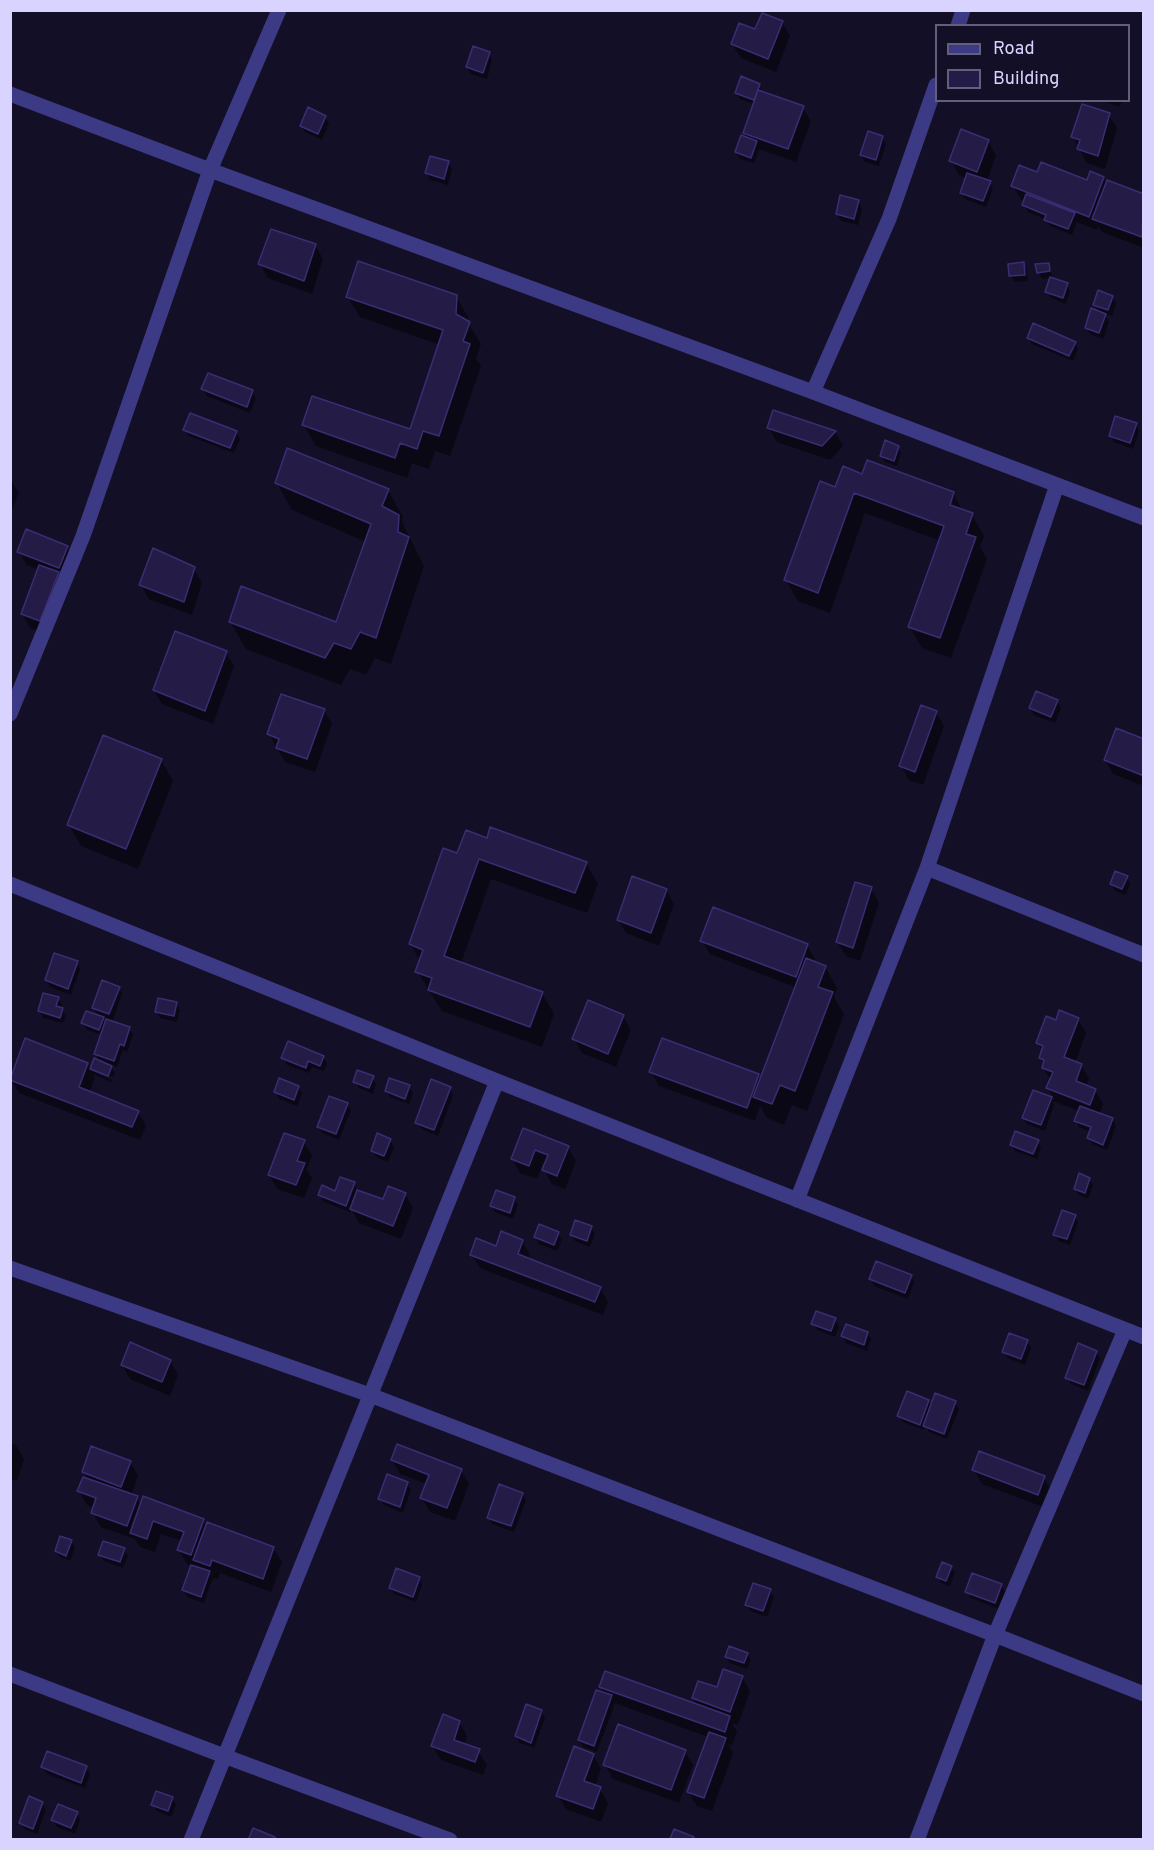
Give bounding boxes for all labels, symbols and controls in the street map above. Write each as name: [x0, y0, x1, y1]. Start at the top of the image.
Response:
legend: [935, 24, 1130, 102]
text: Road: [993, 38, 1035, 61]
text: Building: [993, 68, 1059, 91]

